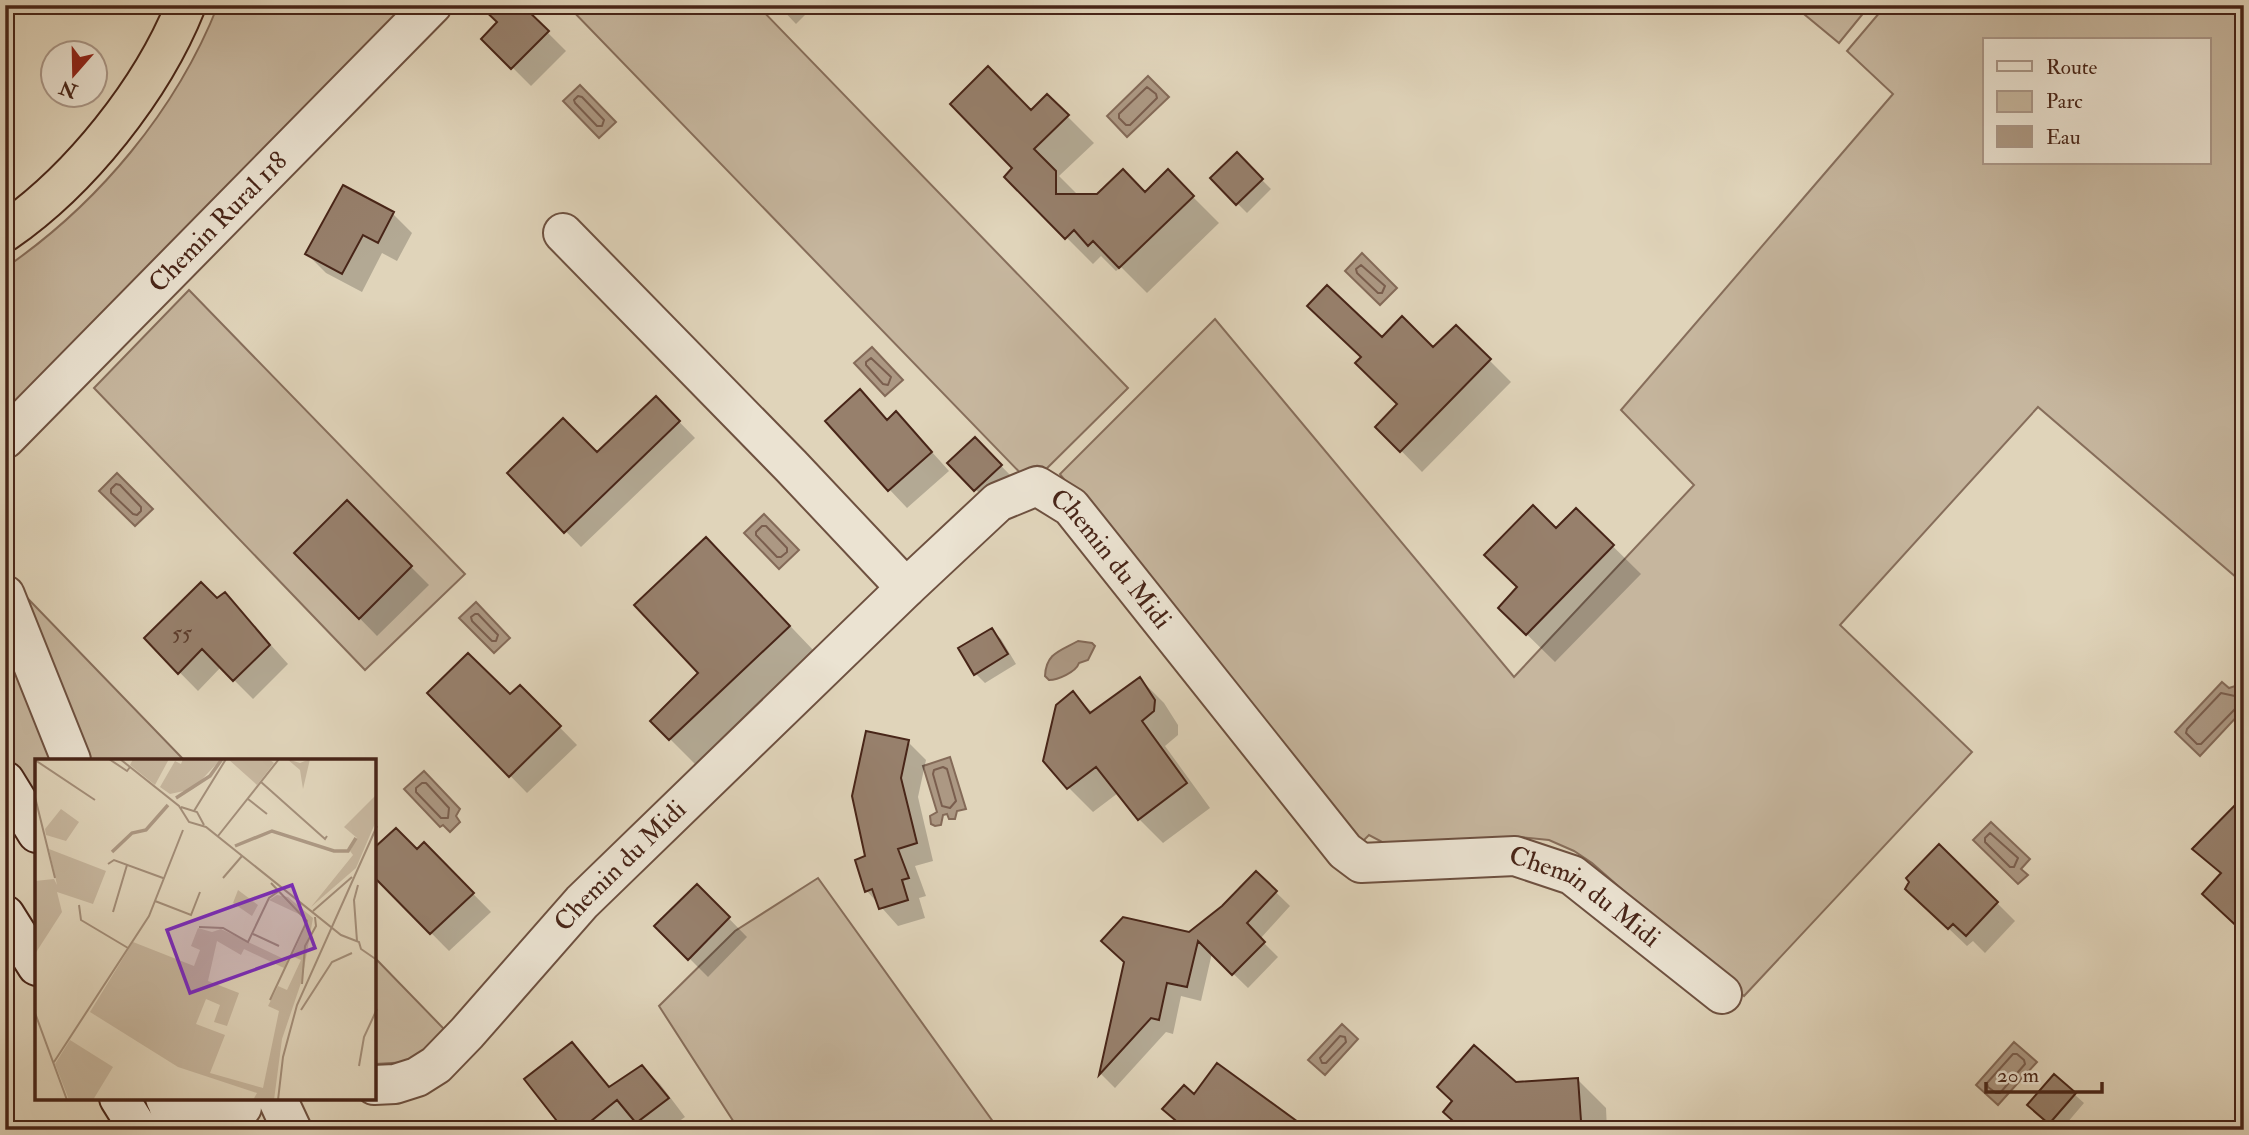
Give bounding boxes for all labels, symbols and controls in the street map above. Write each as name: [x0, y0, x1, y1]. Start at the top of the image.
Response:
north arrow: [38, 38, 108, 108]
legend: [1983, 38, 2210, 164]
text: Route: [2046, 54, 2098, 81]
text: N: [56, 75, 82, 104]
text: Parc: [2046, 88, 2083, 115]
text: Eau: [2046, 124, 2081, 151]
street label: Chemin Rural 118: [142, 145, 294, 299]
street label: Chemin du Midi: [1045, 482, 1178, 636]
house number: 55: [172, 618, 192, 647]
inset map: [35, 759, 376, 1100]
street label: Chemin du Midi: [548, 794, 693, 938]
street label: Chemin du Midi: [1505, 839, 1666, 955]
scale bar: [1986, 1051, 2102, 1095]
text: 20 m: [1997, 1062, 2039, 1089]

